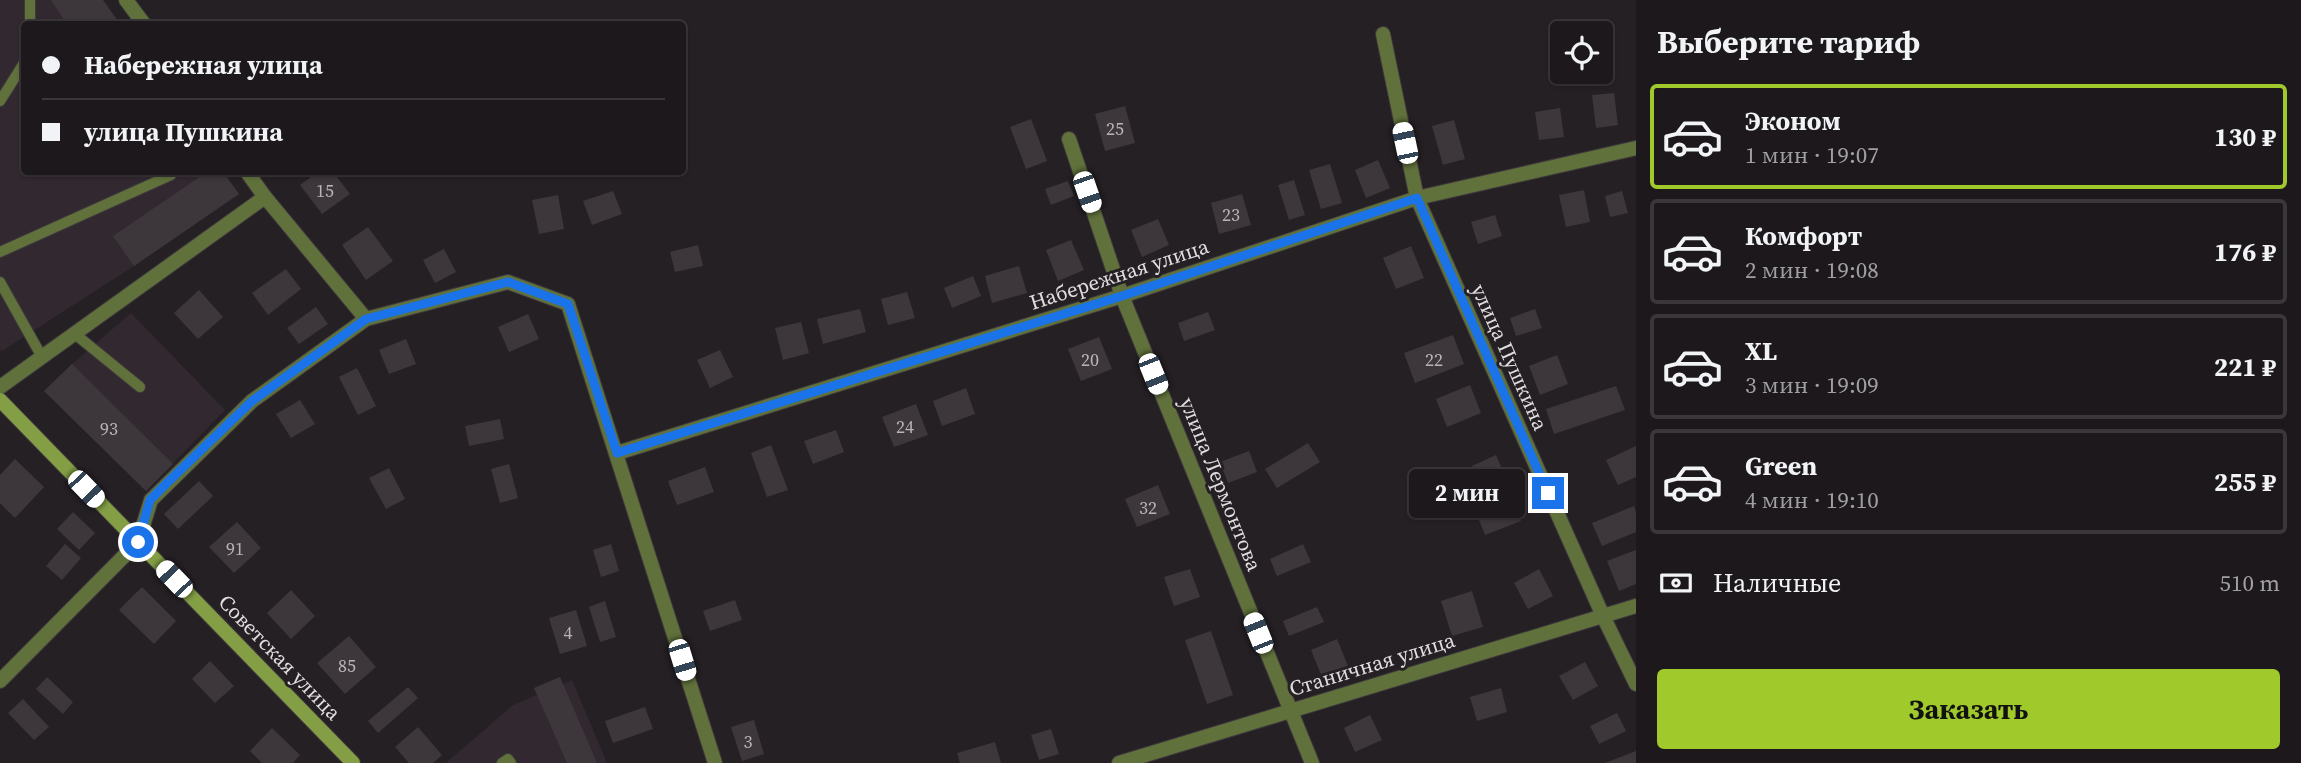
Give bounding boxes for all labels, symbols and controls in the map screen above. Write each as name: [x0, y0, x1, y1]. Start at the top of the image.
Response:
text: Выберите тариф: [1657, 20, 1920, 64]
map controls: [1550, 21, 1613, 84]
button: locate: [1550, 21, 1613, 84]
text: Набережная улица: [84, 47, 323, 83]
text: Эконом: [1745, 103, 1841, 139]
icon: car: [1661, 105, 1724, 168]
text: улица Пушкина: [84, 114, 283, 150]
house number: 25: [1106, 116, 1124, 141]
text: 130 ₽: [2214, 119, 2276, 155]
car: [1391, 120, 1420, 166]
text: 1 мин · 19:07: [1745, 139, 1879, 171]
car: [1071, 169, 1104, 215]
house number: 15: [316, 178, 334, 203]
house number: 23: [1222, 202, 1240, 227]
text: Комфорт: [1745, 218, 1862, 254]
icon: car: [1661, 220, 1724, 283]
street label: Набережная улица: [1026, 231, 1213, 317]
text: 176 ₽: [2214, 234, 2276, 270]
text: 2 мин · 19:08: [1745, 254, 1879, 286]
street label: улица Пушкина: [1465, 279, 1555, 435]
text: XL: [1745, 333, 1777, 369]
icon: car: [1661, 335, 1724, 398]
house number: 20: [1081, 347, 1099, 372]
house number: 22: [1425, 347, 1443, 372]
text: 221 ₽: [2214, 349, 2276, 385]
car: [1136, 351, 1171, 397]
text: 3 мин · 19:09: [1745, 369, 1879, 401]
street label: улица Лермонтова: [1173, 393, 1269, 575]
house number: 24: [896, 414, 914, 439]
house number: 93: [100, 416, 118, 441]
text: Green: [1745, 448, 1817, 484]
icon: car: [1661, 450, 1724, 513]
text: 255 ₽: [2214, 464, 2276, 500]
car: [64, 467, 109, 511]
callout: 2 мин: [1408, 468, 1524, 518]
text: 2 мин: [1435, 477, 1499, 509]
route end: [1532, 477, 1564, 509]
text: 4 мин · 19:10: [1745, 484, 1879, 516]
house number: 32: [1139, 495, 1157, 520]
route start: [122, 526, 154, 558]
house number: 91: [226, 536, 244, 561]
car: [152, 557, 197, 601]
icon: cash: [1657, 564, 1695, 602]
text: Наличные: [1713, 565, 1841, 601]
text: 510 m: [2219, 567, 2280, 599]
street label: Советская улица: [212, 588, 348, 727]
car: [1241, 610, 1276, 656]
house number: 4: [564, 620, 573, 645]
street label: Станичная улица: [1286, 625, 1459, 703]
car: [666, 637, 699, 683]
house number: 85: [338, 653, 356, 678]
button: Заказать: [1657, 669, 2280, 749]
house number: 3: [744, 729, 753, 754]

